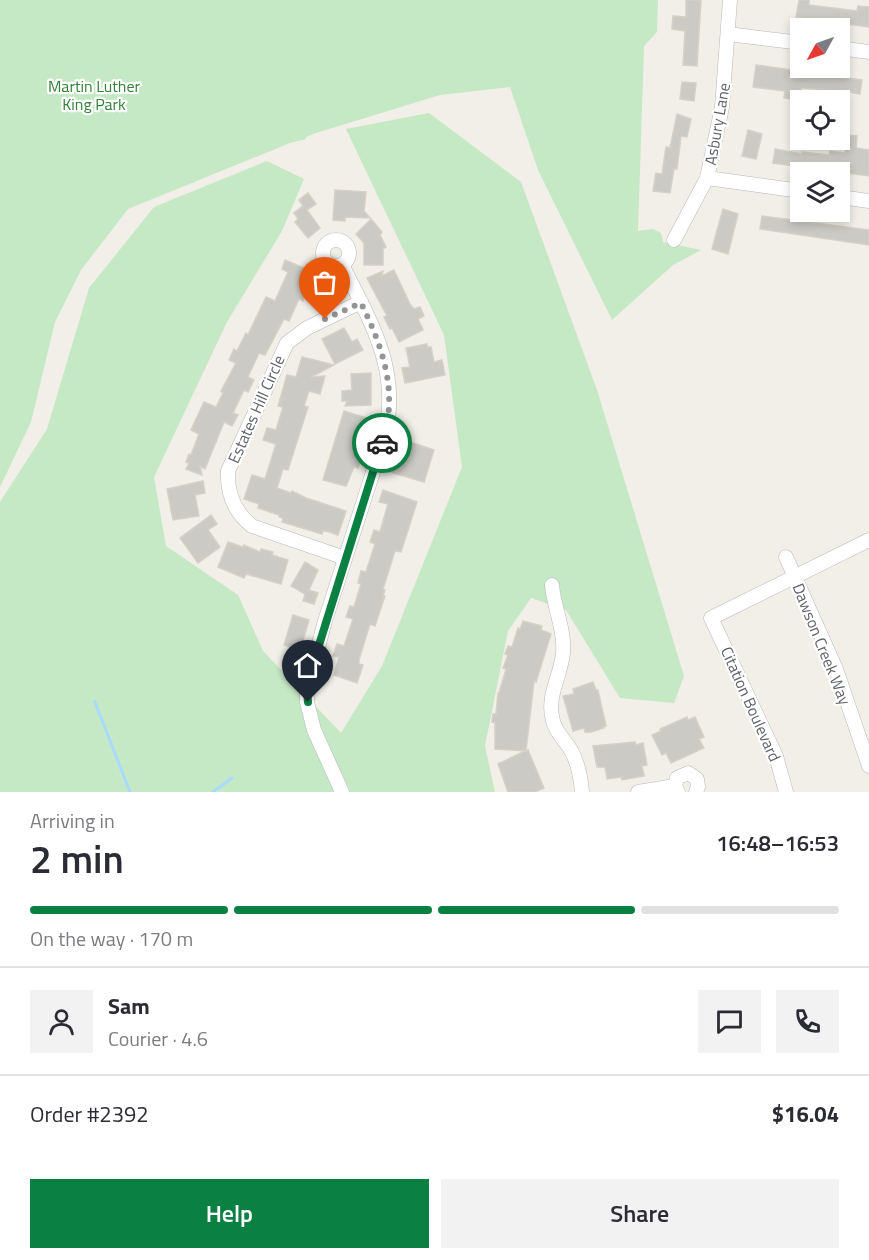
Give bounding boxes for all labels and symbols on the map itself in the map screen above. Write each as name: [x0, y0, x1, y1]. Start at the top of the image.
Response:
north arrow: [790, 18, 850, 78]
park label: Martin Luther King Park: [48, 74, 141, 116]
street label: Asbury Lane: [698, 81, 736, 167]
pin: [299, 257, 350, 319]
street label: Estates Hill Circle: [221, 351, 291, 467]
courier: [352, 413, 412, 473]
street label: Dawson Creek Way: [787, 579, 857, 709]
pin: [282, 640, 333, 702]
street label: Citation Boulevard: [715, 643, 787, 765]

